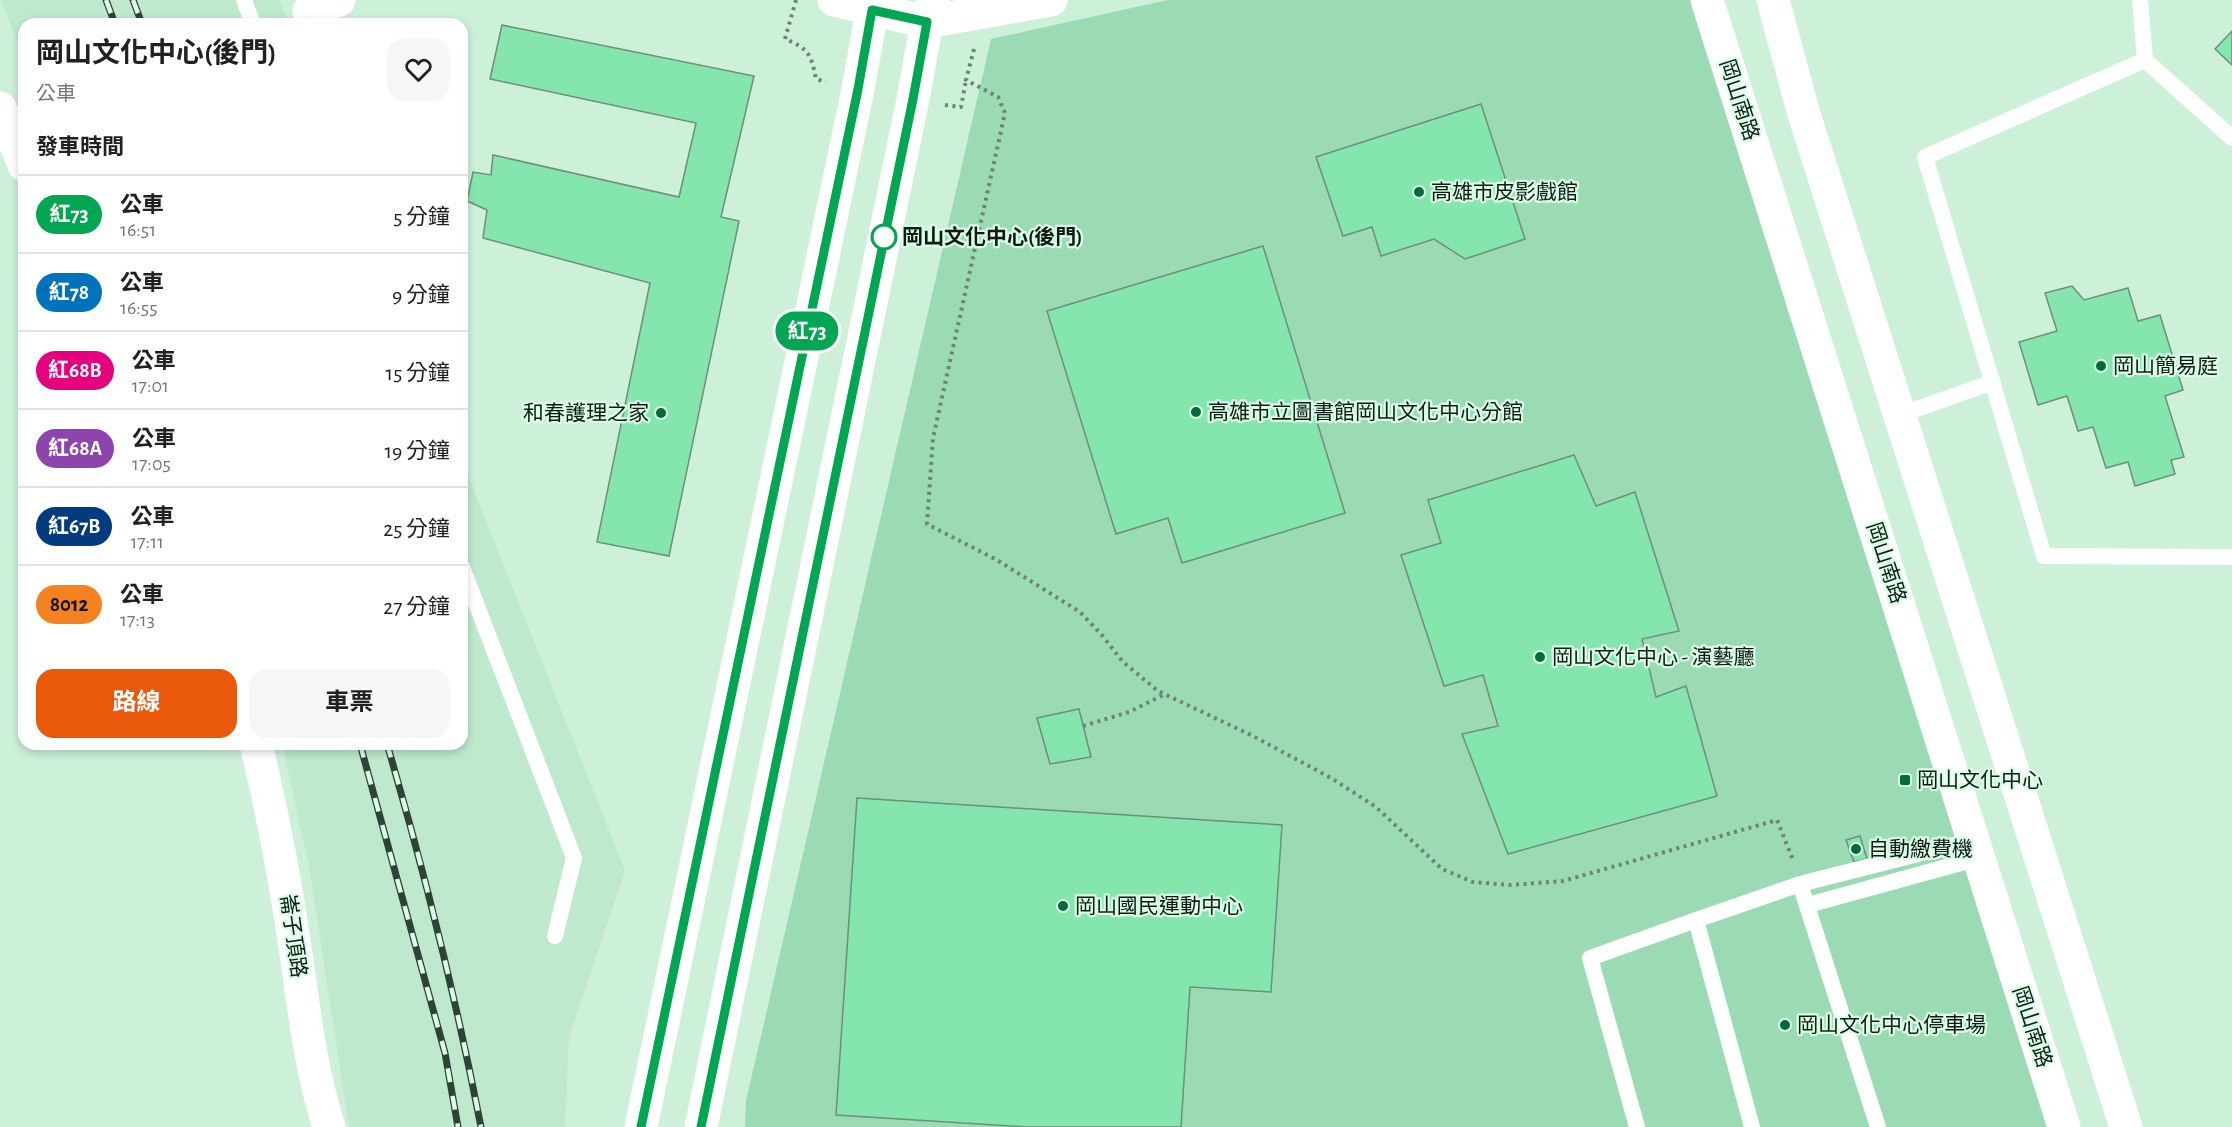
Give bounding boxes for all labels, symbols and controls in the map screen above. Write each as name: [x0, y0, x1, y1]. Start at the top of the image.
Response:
button: heart: [387, 38, 450, 101]
text: 岡山文化中心(後門): [36, 40, 277, 68]
street label: 岡山南路: [1716, 57, 1763, 143]
text: 公車: [36, 84, 76, 104]
text: 發車時間: [36, 136, 124, 158]
place label: 高雄市皮影戲館: [1431, 180, 1578, 203]
marker: 高雄市皮影戲館: [1412, 185, 1426, 199]
text: 公車: [120, 194, 164, 216]
text: 紅73: [49, 204, 89, 225]
text: 5 分鐘: [393, 206, 450, 228]
text: 16:51: [120, 220, 156, 240]
marker: 岡山文化中心(後門): [871, 224, 897, 250]
place label: 岡山文化中心(後門): [902, 225, 1083, 248]
text: 公車: [120, 272, 164, 294]
text: 紅78: [49, 282, 89, 303]
text: 9 分鐘: [392, 284, 450, 306]
text: 16:55: [120, 298, 158, 318]
line badge: 紅73: [772, 312, 842, 350]
text: 紅73: [787, 321, 827, 342]
text: 公車: [132, 350, 176, 372]
place label: 岡山簡易庭: [2113, 355, 2218, 377]
marker: 岡山簡易庭: [2094, 359, 2108, 373]
text: 紅68B: [48, 360, 102, 381]
text: 15 分鐘: [386, 362, 450, 384]
text: 17:01: [132, 376, 169, 396]
place label: 高雄市立圖書館岡山文化中心分館: [1208, 400, 1523, 423]
place label: 和春護理之家: [523, 402, 649, 424]
marker: 高雄市立圖書館岡山文化中心分館: [1189, 405, 1203, 419]
marker: 和春護理之家: [654, 406, 668, 420]
text: 公車: [132, 428, 176, 450]
text: 紅68A: [48, 438, 102, 459]
text: 19 分鐘: [384, 440, 450, 462]
text: 17:05: [132, 454, 171, 474]
text: 公車: [130, 506, 174, 528]
text: 紅67B: [48, 516, 100, 537]
text: 25 分鐘: [383, 518, 450, 540]
street label: 岡山南路: [1863, 520, 1910, 606]
text: 17:11: [130, 532, 164, 552]
text: 公車: [120, 584, 164, 606]
text: 8012: [50, 594, 88, 615]
text: 27 分鐘: [383, 596, 450, 618]
text: 17:13: [120, 610, 155, 630]
place label: 岡山文化中心 - 演藝廳: [1552, 646, 1754, 668]
marker: 岡山文化中心 - 演藝廳: [1533, 650, 1547, 664]
button: 路線: [36, 669, 237, 738]
button: 車票: [249, 669, 450, 738]
place label: 岡山文化中心: [1917, 769, 2043, 791]
marker: 岡山文化中心: [1898, 773, 1912, 787]
place label: 自動繳費機: [1868, 838, 1973, 860]
marker: 自動繳費機: [1849, 842, 1863, 856]
street label: 崙子頂路: [277, 893, 310, 979]
place label: 岡山國民運動中心: [1075, 895, 1243, 917]
marker: 岡山國民運動中心: [1056, 899, 1070, 913]
street label: 岡山南路: [2009, 984, 2056, 1070]
place label: 岡山文化中心停車場: [1797, 1014, 1986, 1036]
marker: 岡山文化中心停車場: [1778, 1018, 1792, 1032]

